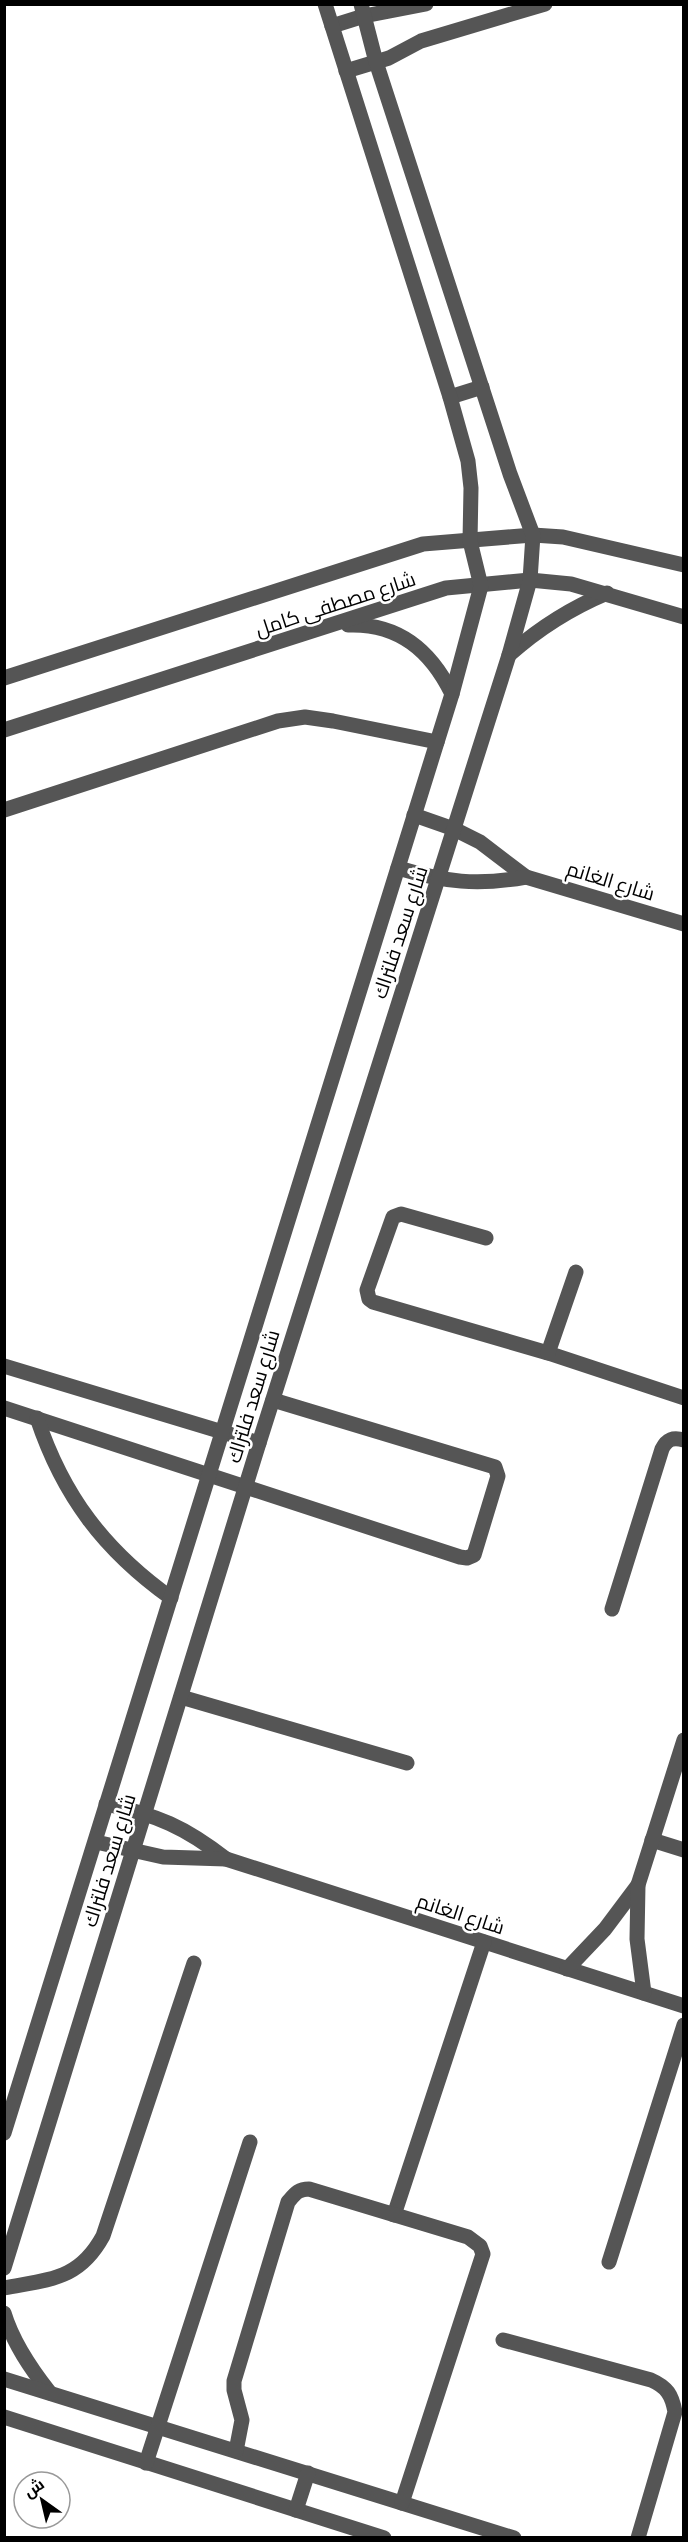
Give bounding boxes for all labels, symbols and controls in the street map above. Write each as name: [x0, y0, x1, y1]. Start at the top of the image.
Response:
street label: شارع مصطفى كامل: [252, 566, 419, 643]
street label: شارع الغانم: [563, 855, 658, 908]
street label: شارع سعد فلتراك: [366, 863, 435, 1002]
street label: شارع سعد فلتراك: [220, 1327, 287, 1466]
street label: شارع سعد فلتراك: [76, 1791, 143, 1930]
street label: شارع الغانم: [413, 1888, 508, 1941]
north arrow: [12, 2470, 72, 2530]
text: ش: [20, 2474, 48, 2502]

